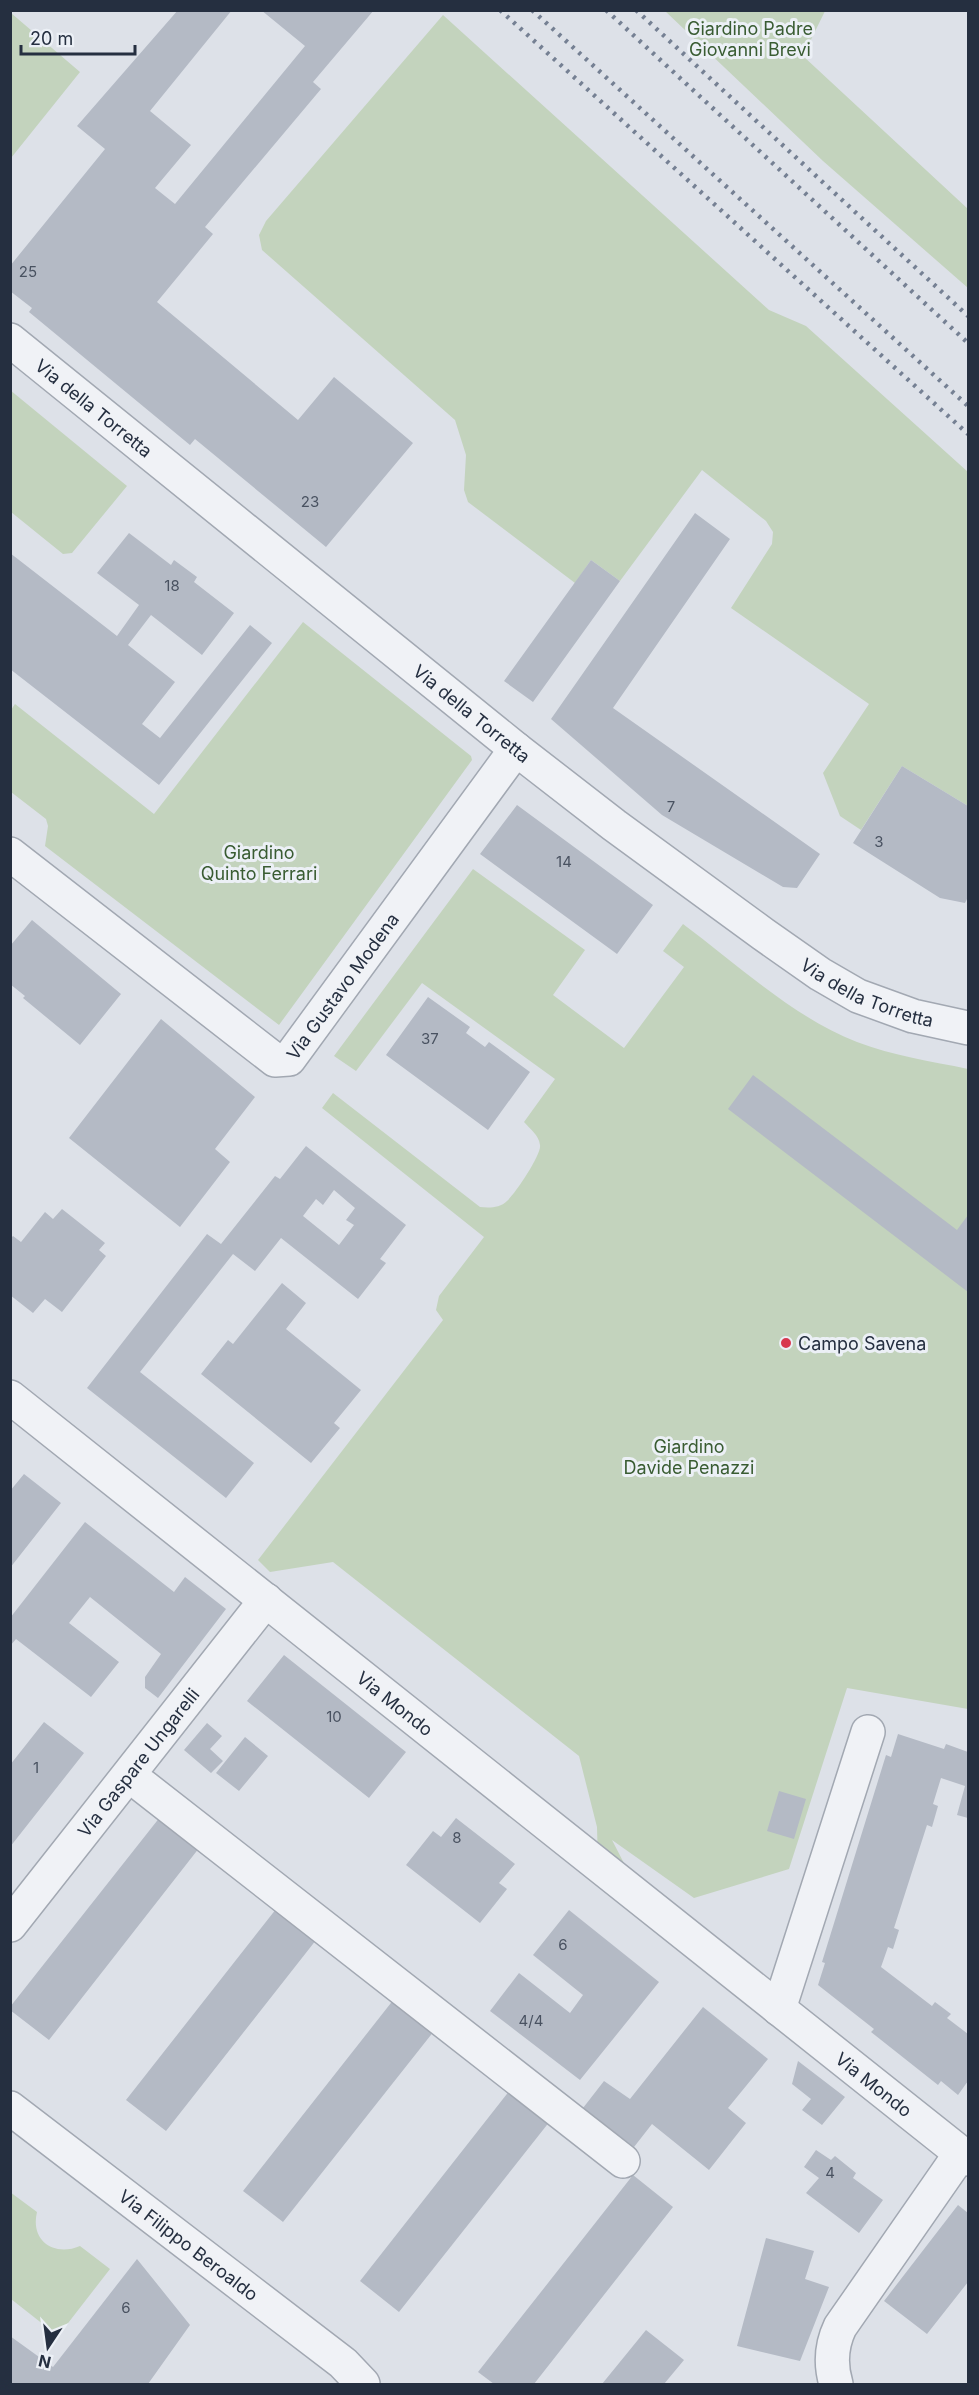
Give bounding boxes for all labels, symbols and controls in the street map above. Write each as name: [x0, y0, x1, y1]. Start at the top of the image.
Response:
scale bar: [21, 18, 135, 56]
park label: Giardino Padre Giovanni Brevi: [687, 18, 813, 60]
text: 20 m: [30, 28, 73, 49]
house number: 25: [19, 262, 37, 281]
street label: Via della Torretta: [31, 354, 157, 461]
house number: 23: [301, 492, 319, 511]
house number: 18: [164, 576, 180, 595]
street label: Via della Torretta: [409, 660, 535, 767]
house number: 7: [667, 797, 675, 816]
house number: 3: [874, 832, 884, 851]
park label: Giardino Quinto Ferrari: [201, 842, 317, 884]
house number: 14: [556, 852, 572, 871]
street label: Via Gustavo Modena: [282, 909, 403, 1063]
street label: Via della Torretta: [797, 953, 935, 1031]
house number: 37: [421, 1029, 439, 1048]
place label: Campo Savena: [798, 1333, 926, 1354]
marker: Campo Savena: [779, 1336, 793, 1350]
park label: Giardino Davide Penazzi: [624, 1436, 754, 1478]
street label: Via Mondo: [353, 1667, 437, 1740]
street label: Via Gaspare Ungarelli: [73, 1684, 203, 1841]
house number: 10: [326, 1707, 342, 1726]
house number: 1: [33, 1758, 39, 1777]
house number: 8: [452, 1828, 462, 1847]
house number: 6: [558, 1935, 568, 1954]
house number: 4/4: [519, 2011, 543, 2030]
street label: Via Mondo: [832, 2048, 916, 2121]
house number: 4: [825, 2163, 835, 2182]
street label: Via Filippo Beroaldo: [115, 2185, 262, 2305]
house number: 6: [121, 2298, 131, 2317]
north arrow: [18, 2317, 78, 2377]
text: N: [36, 2350, 53, 2373]

